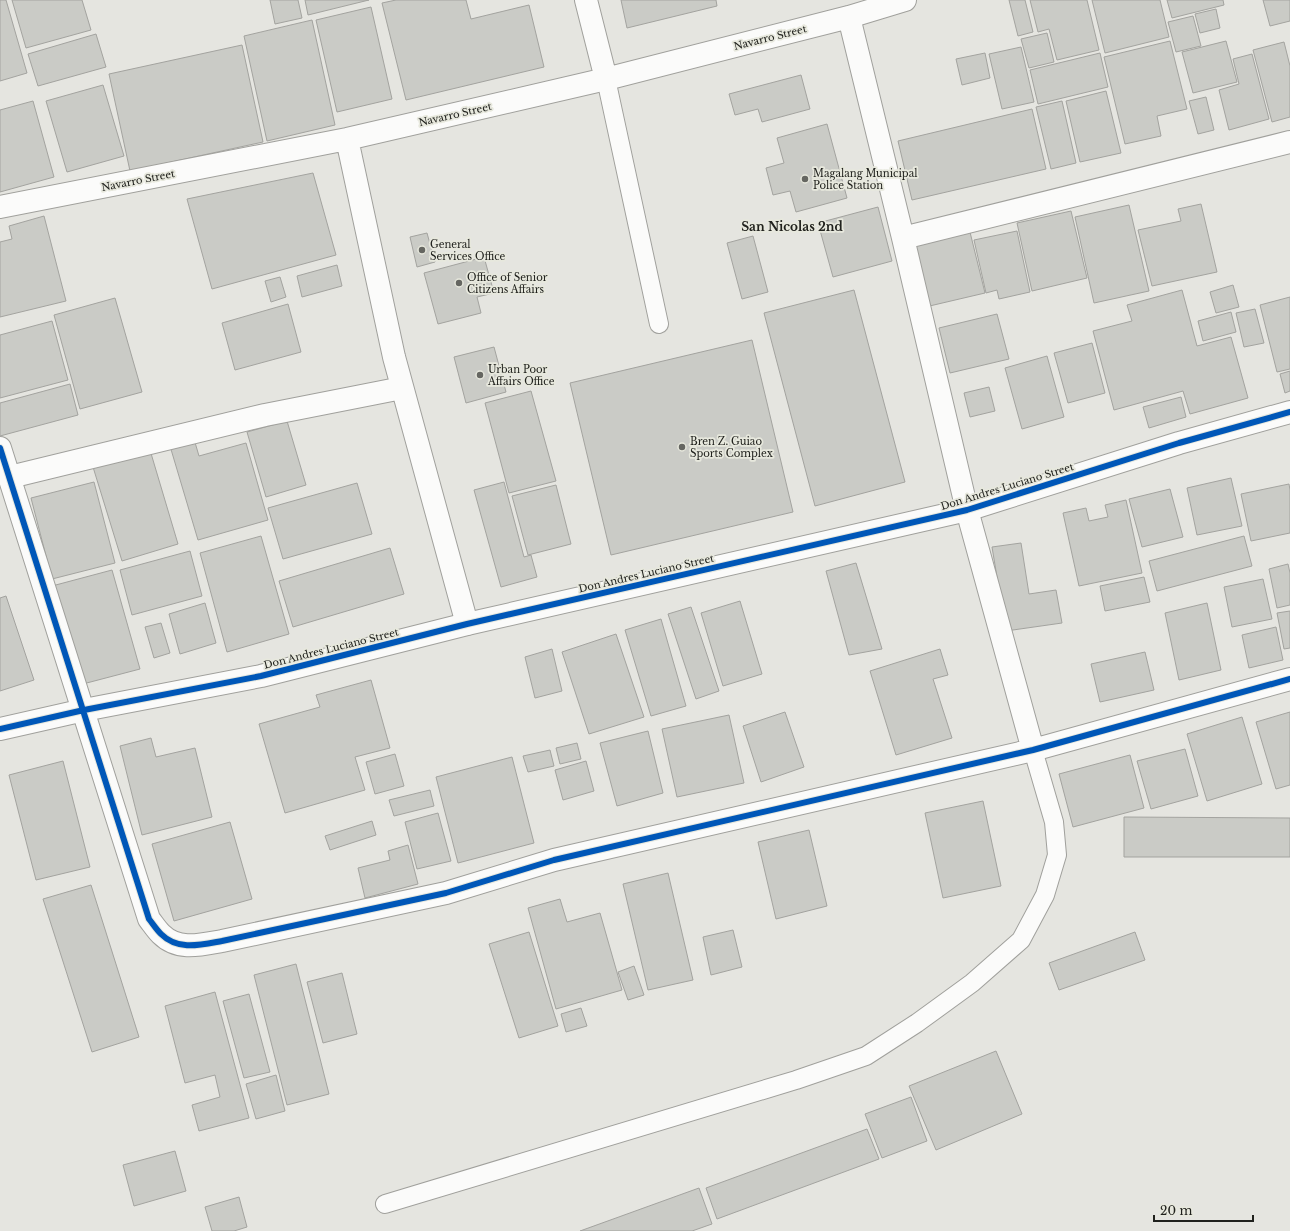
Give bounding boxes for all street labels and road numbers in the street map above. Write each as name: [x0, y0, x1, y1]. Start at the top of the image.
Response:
street label: Navarro Street: [732, 22, 808, 53]
street label: Navarro Street: [417, 100, 493, 129]
street label: Navarro Street: [100, 167, 176, 194]
street label: Don Andres Luciano Street: [939, 460, 1076, 513]
street label: Don Andres Luciano Street: [577, 552, 715, 595]
street label: Don Andres Luciano Street: [262, 625, 400, 672]

